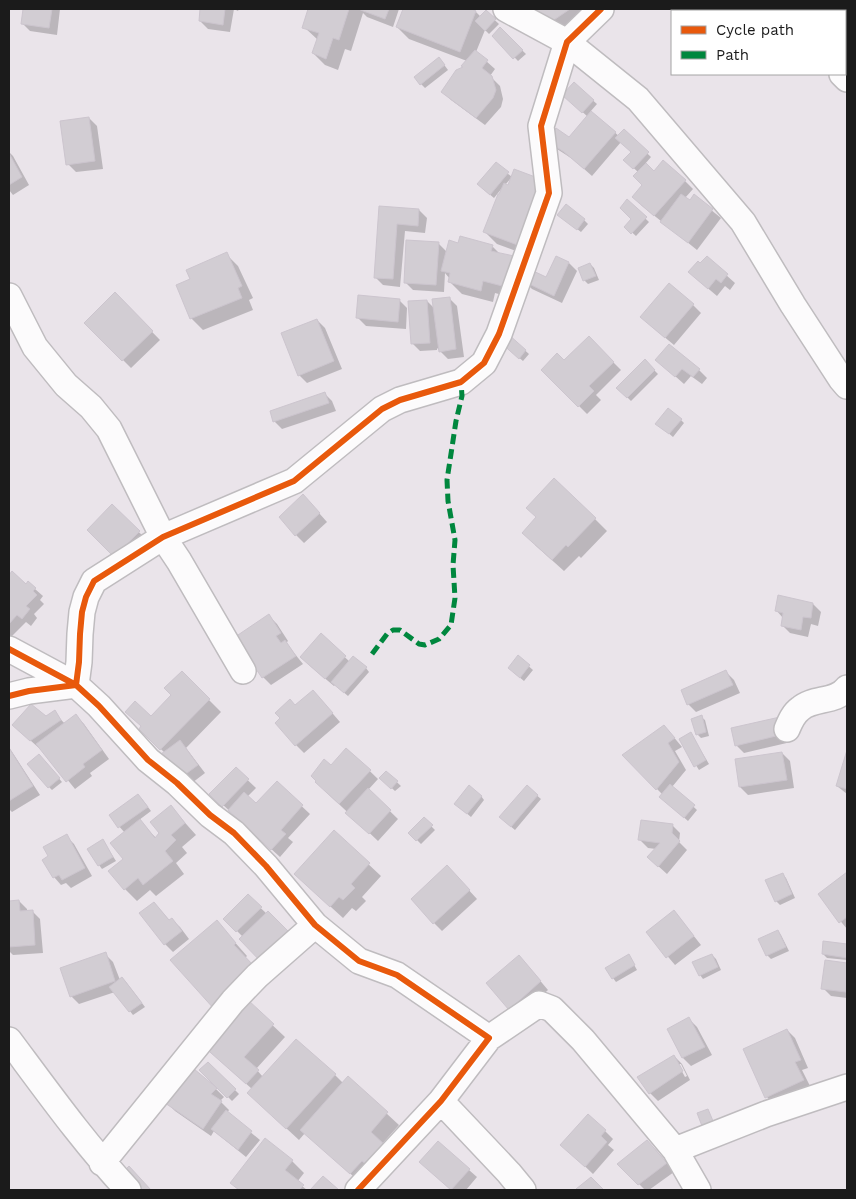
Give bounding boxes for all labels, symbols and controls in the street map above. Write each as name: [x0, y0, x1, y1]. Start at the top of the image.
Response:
legend: [671, 10, 846, 75]
text: Cycle path: [716, 21, 794, 39]
text: Path: [716, 46, 749, 64]

